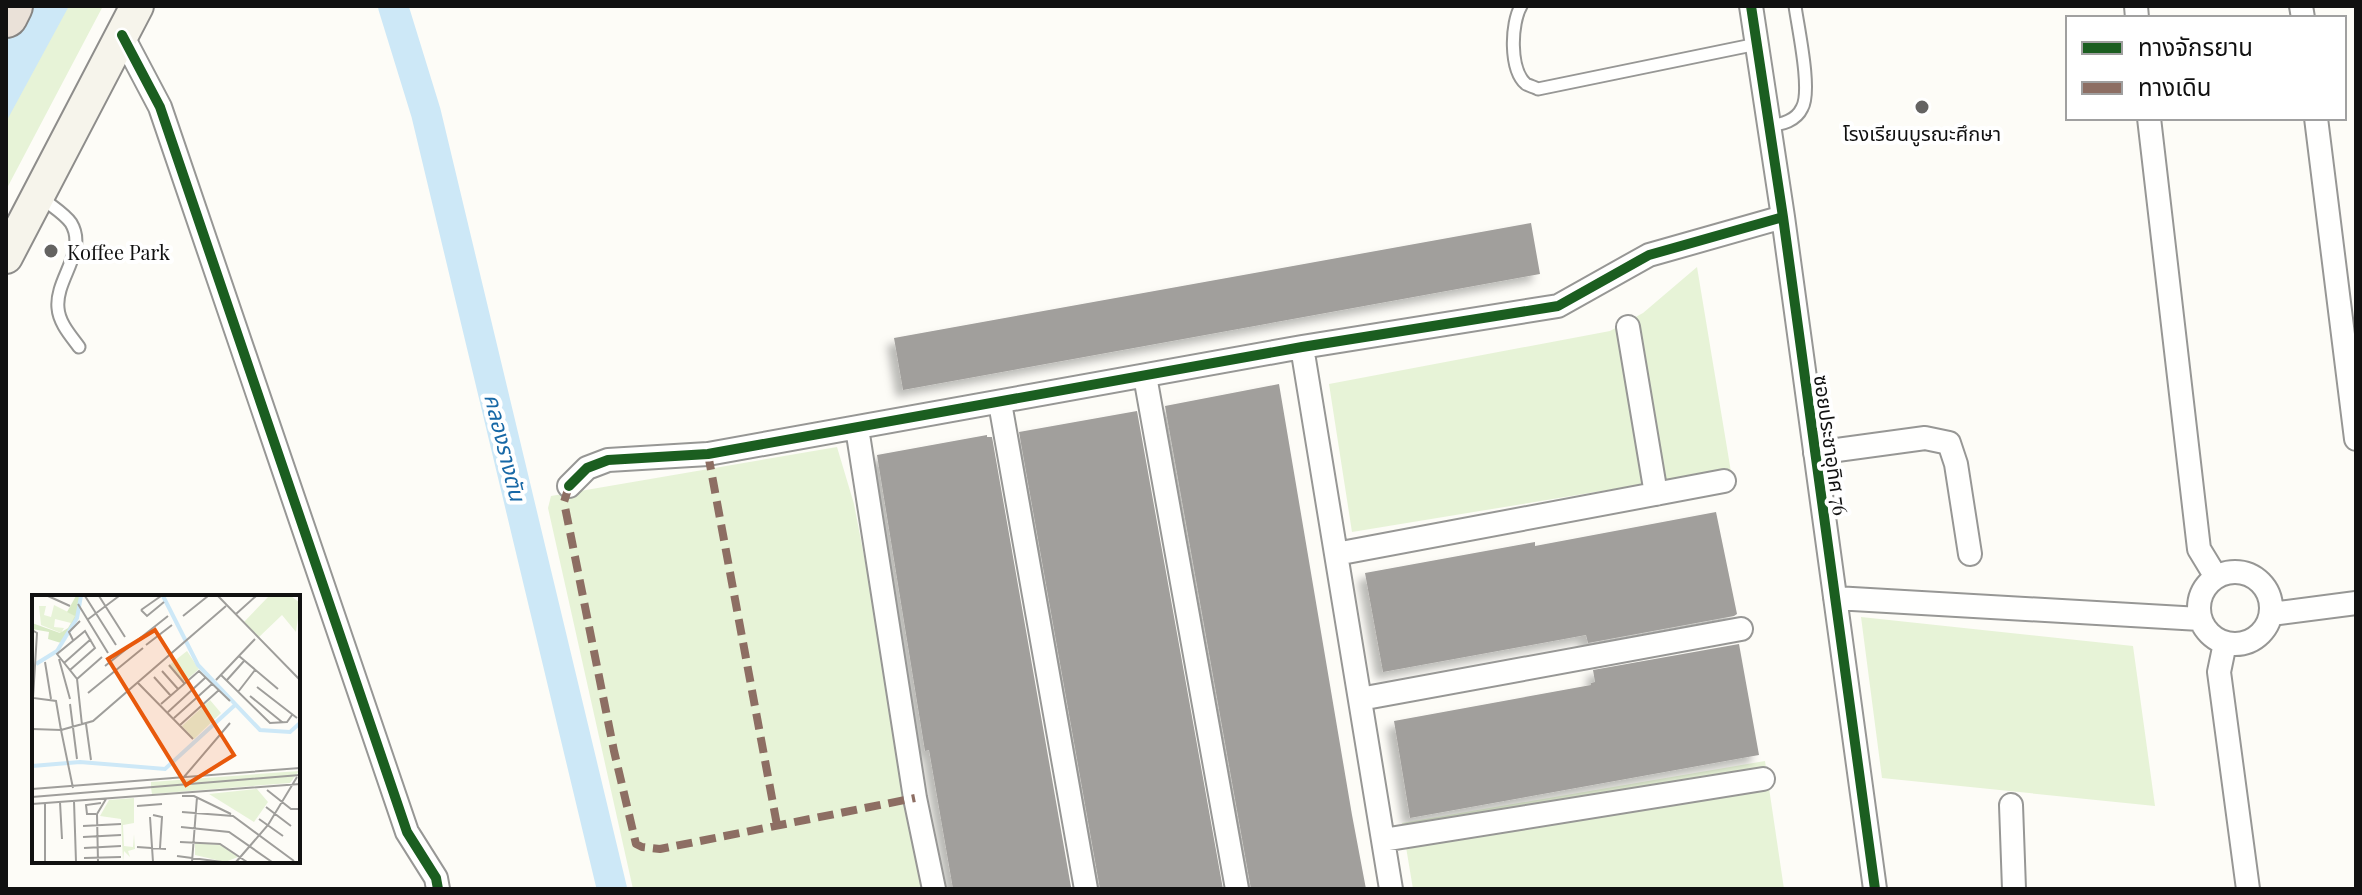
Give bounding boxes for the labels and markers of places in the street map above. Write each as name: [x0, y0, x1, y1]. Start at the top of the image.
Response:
marker: โรงเรียนบูรณะศึกษา: [1913, 98, 1931, 116]
place label: โรงเรียนบูรณะศึกษา: [1843, 119, 2001, 147]
place label: Koffee Park: [67, 238, 170, 265]
marker: Koffee Park: [42, 242, 60, 260]

